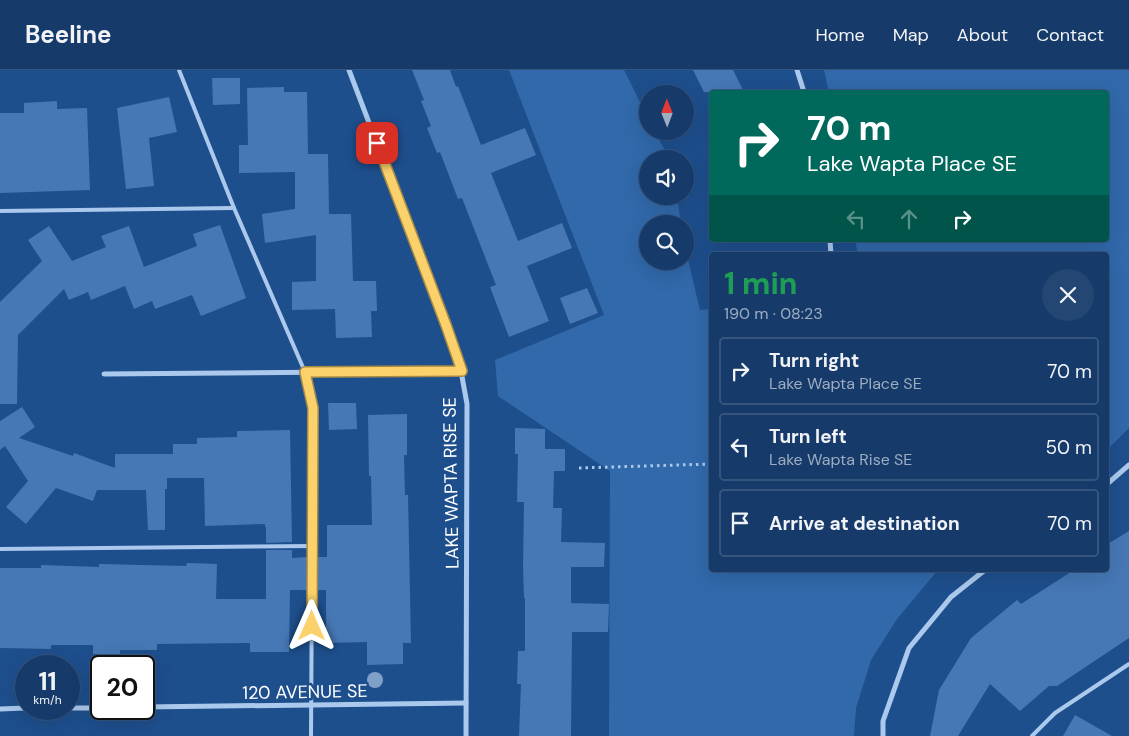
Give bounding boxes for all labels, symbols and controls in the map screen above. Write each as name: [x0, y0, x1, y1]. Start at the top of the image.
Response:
text: Beeline: [25, 19, 111, 50]
text: Home: [815, 23, 865, 47]
text: Map: [893, 23, 929, 47]
text: About: [957, 23, 1008, 47]
text: Contact: [1036, 23, 1104, 47]
north arrow: [639, 85, 694, 140]
map controls: [639, 85, 694, 270]
text: 70 m: [807, 105, 891, 151]
icon: right: [724, 110, 789, 175]
pin: [356, 122, 398, 164]
icon: arrive: [363, 129, 391, 157]
text: Lake Wapta Place SE: [807, 149, 1017, 178]
button: sound: [639, 150, 694, 205]
icon: left: [842, 205, 870, 233]
icon: ahead: [895, 205, 923, 233]
icon: right: [948, 205, 976, 233]
button: search: [639, 215, 694, 270]
text: 1 min: [724, 264, 797, 303]
button: close: [1042, 269, 1094, 321]
text: 190 m · 08:23: [724, 303, 823, 324]
text: Turn right: [769, 348, 859, 373]
icon: right: [726, 357, 754, 385]
text: 70 m: [1047, 359, 1092, 384]
text: Lake Wapta Place SE: [769, 373, 922, 394]
street label: LAKE WAPTA RISE SE: [438, 397, 464, 569]
text: Turn left: [769, 424, 847, 449]
icon: left: [726, 433, 754, 461]
text: 50 m: [1045, 435, 1092, 460]
text: Lake Wapta Rise SE: [769, 449, 912, 470]
icon: arrive: [726, 509, 754, 537]
text: Arrive at destination: [769, 511, 960, 536]
text: 70 m: [1047, 511, 1092, 536]
position arrow: [285, 599, 337, 651]
speed limit sign: 20: [90, 655, 155, 720]
text: 11: [38, 665, 57, 698]
street label: 120 AVENUE SE: [242, 679, 368, 705]
text: km/h: [33, 692, 62, 708]

